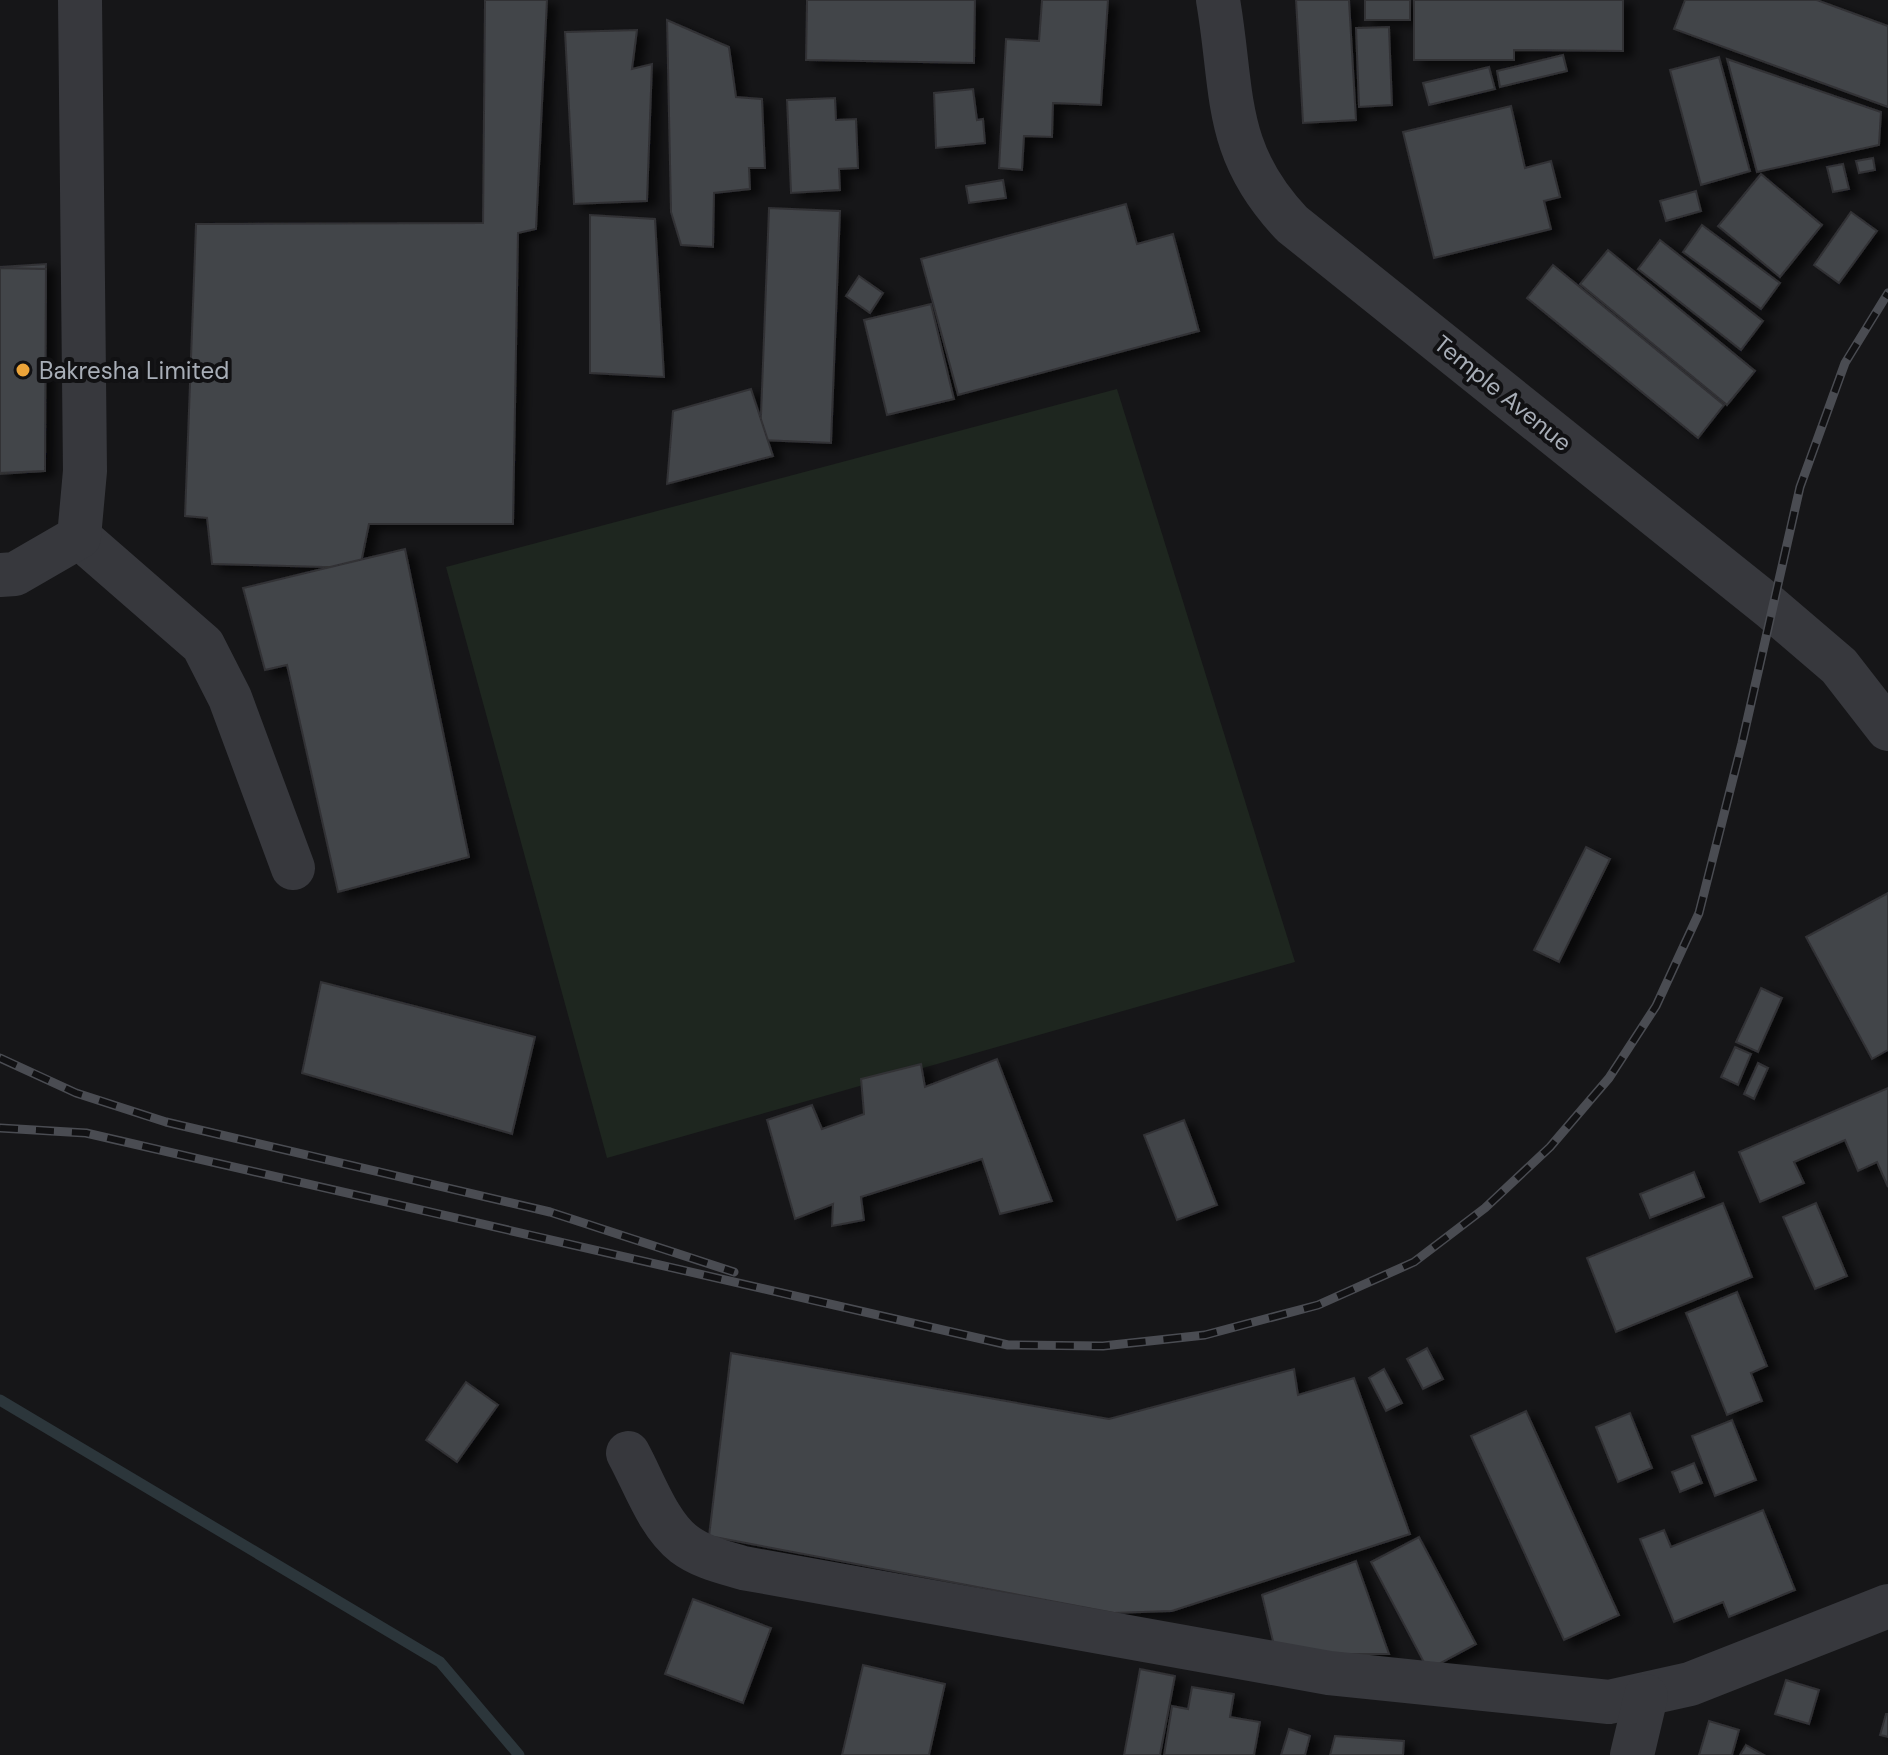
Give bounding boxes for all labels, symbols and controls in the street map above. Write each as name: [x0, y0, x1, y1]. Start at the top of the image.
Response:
street label: Temple Avenue: [1428, 328, 1578, 458]
place label: Bakresha Limited: [39, 355, 229, 386]
marker: Bakresha Limited: [14, 361, 32, 379]

